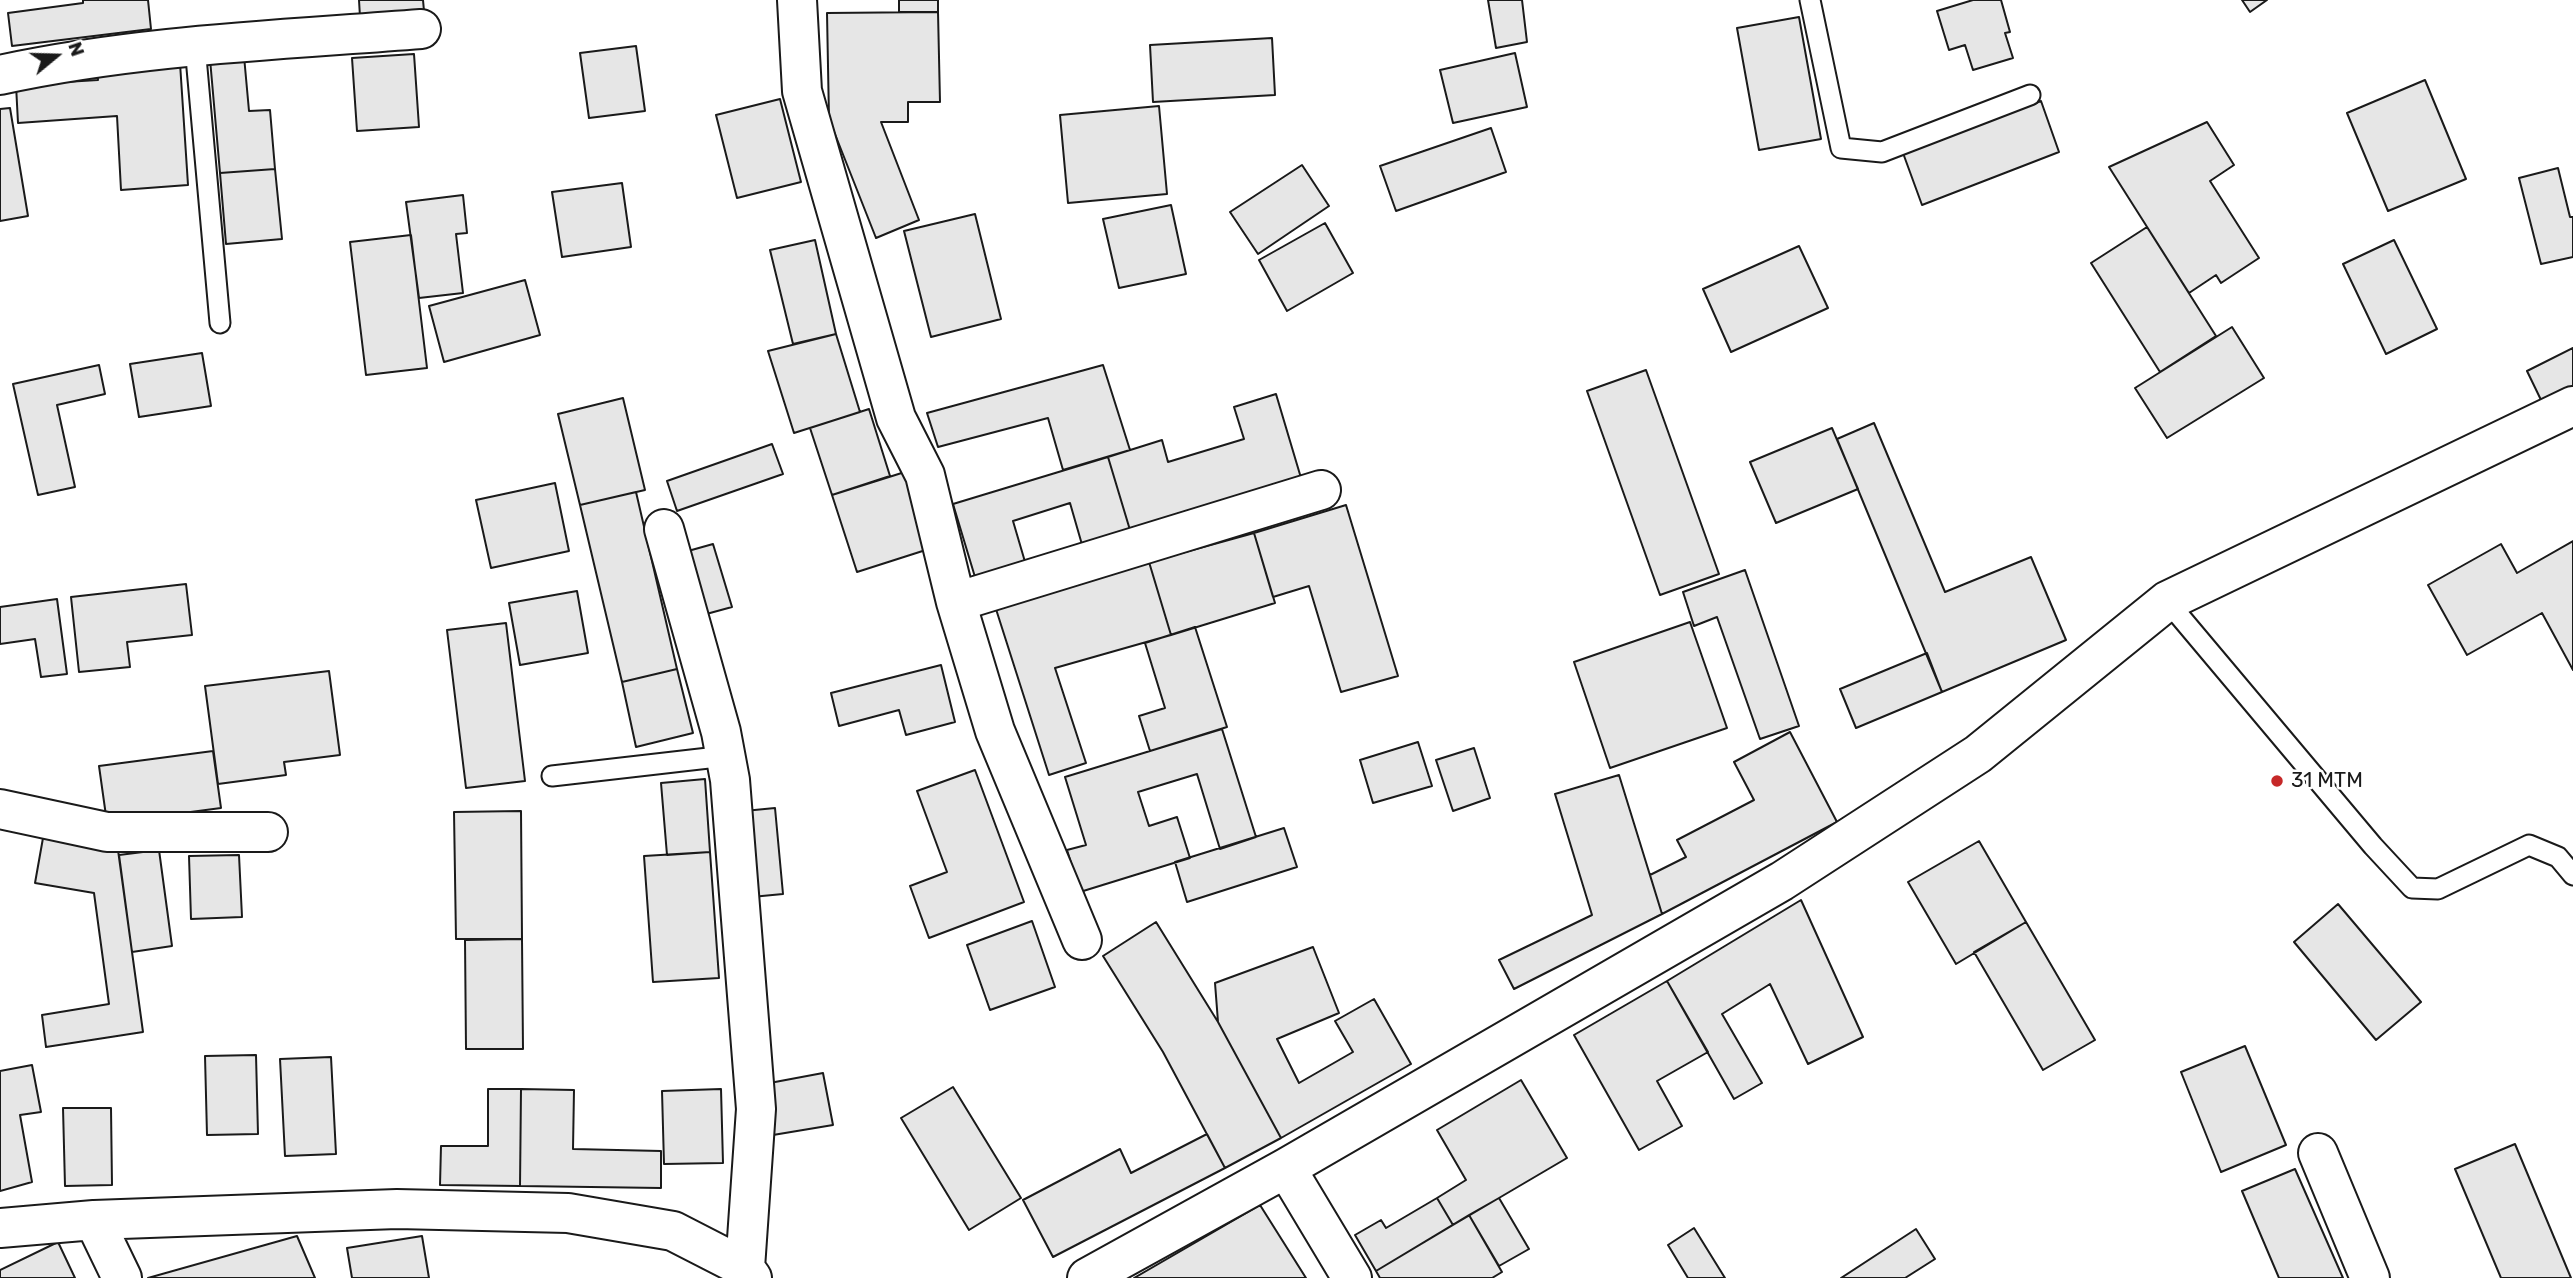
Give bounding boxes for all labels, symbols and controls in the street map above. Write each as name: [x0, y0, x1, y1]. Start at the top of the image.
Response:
north arrow: [21, 21, 91, 91]
text: N: [63, 39, 89, 59]
place label: 31 MTM: [2291, 768, 2363, 794]
marker: 31 MTM: [2269, 773, 2285, 789]

